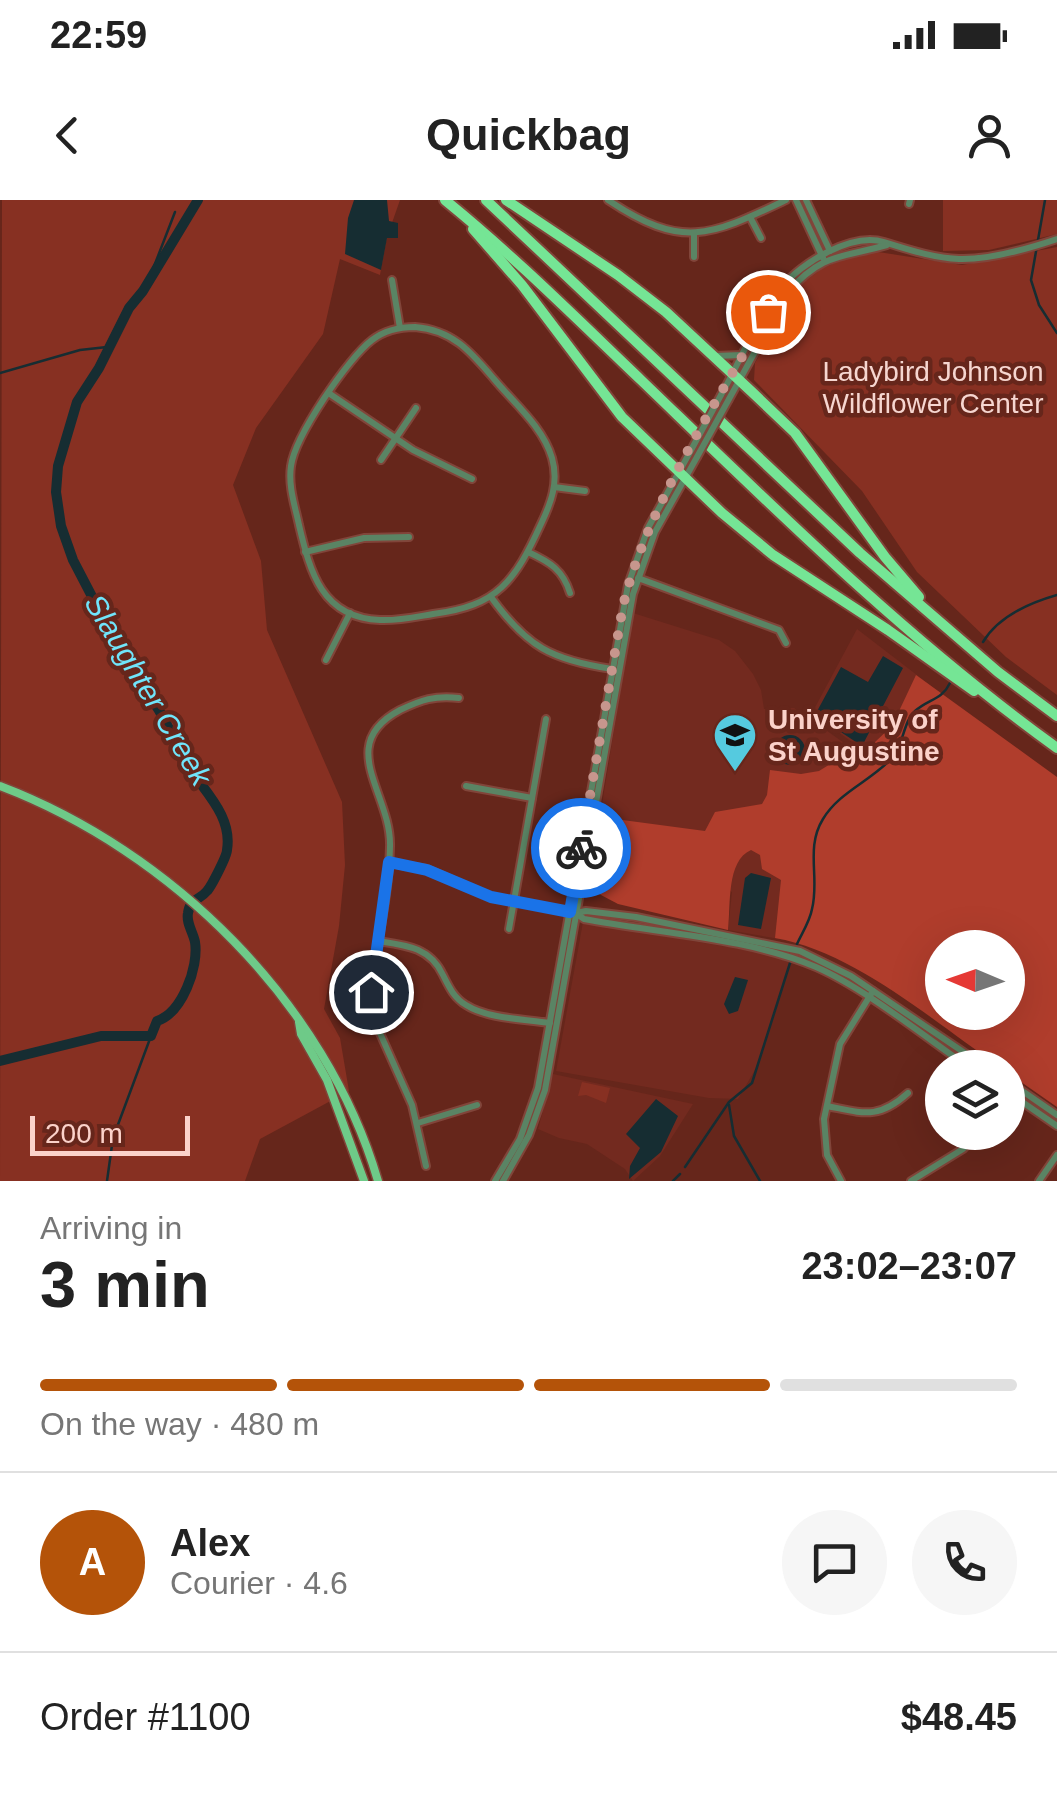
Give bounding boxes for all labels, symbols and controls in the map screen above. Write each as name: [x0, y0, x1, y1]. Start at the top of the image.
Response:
text: 22:59: [50, 14, 147, 56]
icon: back: [40, 108, 95, 163]
icon: person: [962, 108, 1017, 163]
text: Quickbag: [426, 109, 631, 160]
pin: [726, 270, 811, 355]
icon: bag: [741, 285, 796, 340]
park label: Ladybird Johnson Wildflower Center: [822, 356, 1044, 419]
water label: Slaughter Creek: [78, 588, 219, 793]
place label: University of St Augustine: [768, 704, 940, 767]
school or university icon: University of St Augustine: [712, 712, 758, 773]
courier: [531, 798, 631, 898]
icon: bike: [554, 821, 609, 876]
north arrow: [925, 930, 1025, 1030]
map controls: [925, 930, 1025, 1150]
pin: [329, 950, 414, 1035]
icon: home: [344, 965, 399, 1020]
button: layers: [925, 1050, 1025, 1150]
scale bar: [30, 1111, 190, 1156]
text: 200 m: [45, 1118, 123, 1149]
text: Arriving in: [40, 1210, 182, 1246]
text: 23:02–23:07: [801, 1245, 1017, 1287]
text: 3 min: [40, 1248, 210, 1321]
text: On the way · 480 m: [40, 1406, 319, 1442]
button: chat: [782, 1510, 887, 1615]
button: phone: [912, 1510, 1017, 1615]
text: Alex: [170, 1522, 250, 1564]
text: A: [79, 1541, 106, 1583]
text: Courier · 4.6: [170, 1565, 348, 1601]
text: Order #1100: [40, 1696, 251, 1738]
text: $48.45: [901, 1696, 1017, 1738]

